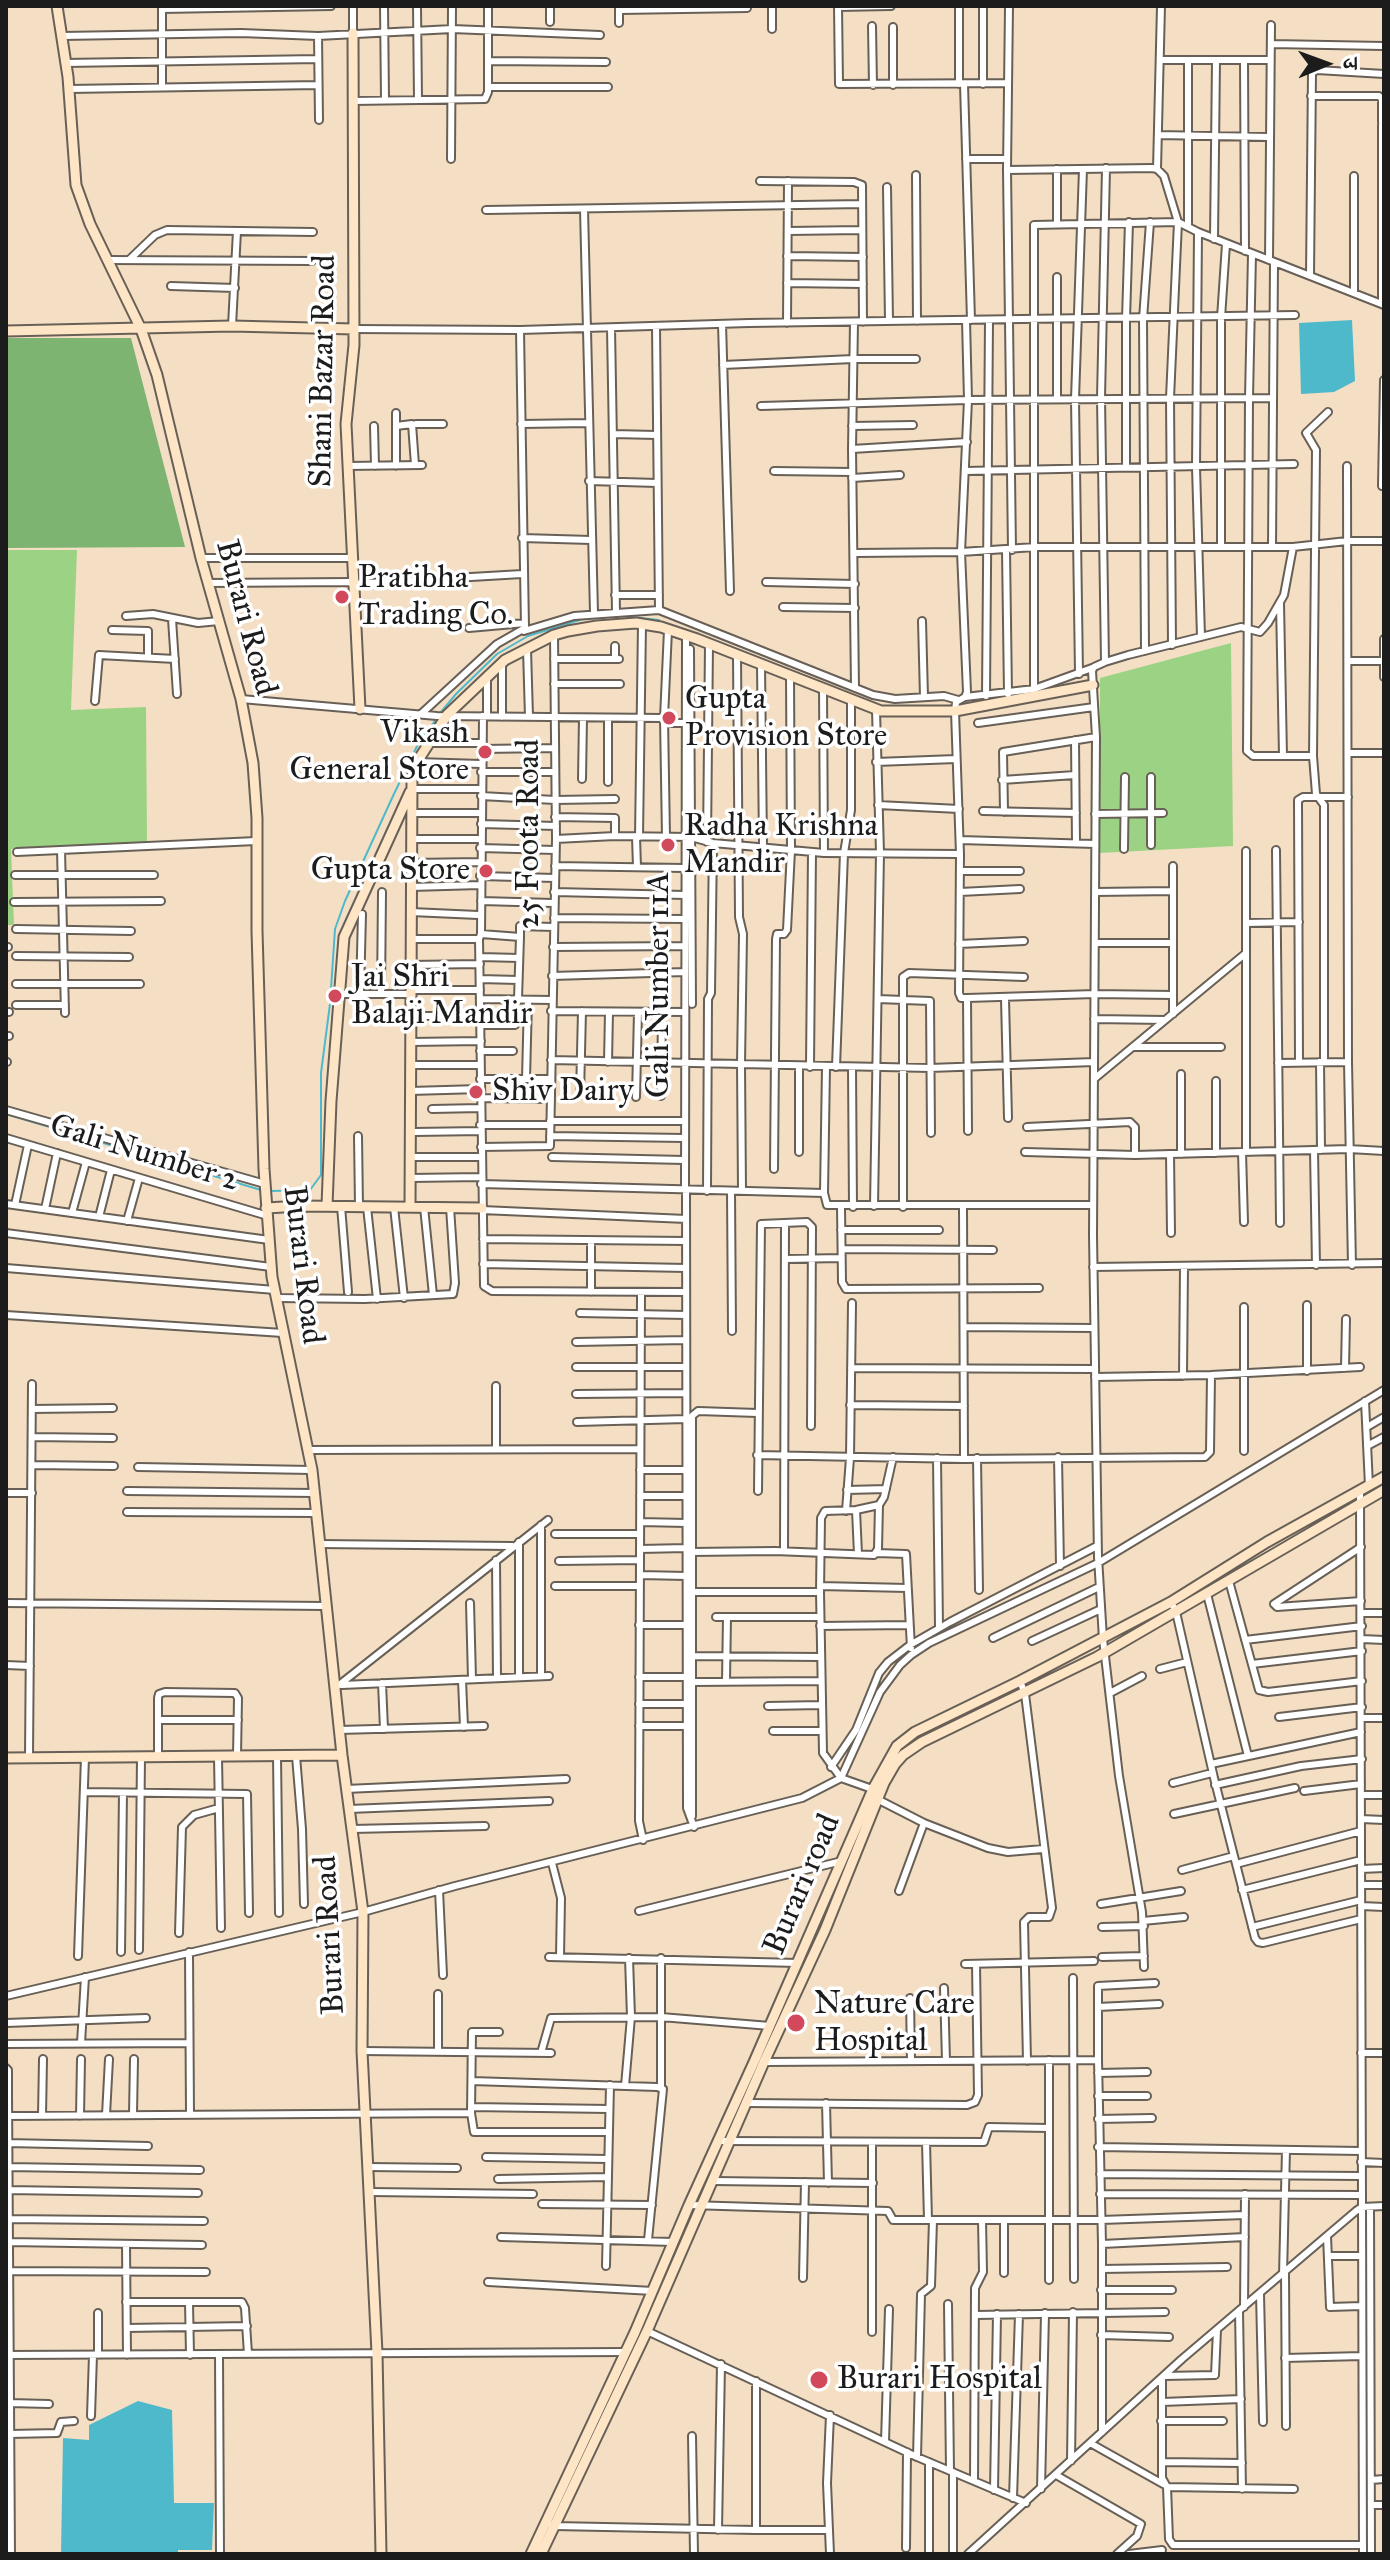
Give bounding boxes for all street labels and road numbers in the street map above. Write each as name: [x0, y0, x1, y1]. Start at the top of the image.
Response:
street label: Shani Bazar Road: [303, 254, 345, 488]
street label: Burari Road: [206, 536, 284, 700]
street label: 25 Foota Road: [511, 739, 549, 929]
street label: Gali Number 11A: [641, 872, 679, 1098]
street label: Gali Number 2: [45, 1107, 243, 1201]
street label: Burari Road: [273, 1183, 331, 1347]
street label: Burari road: [756, 1809, 850, 1961]
street label: Burari Road: [308, 1854, 354, 2016]

